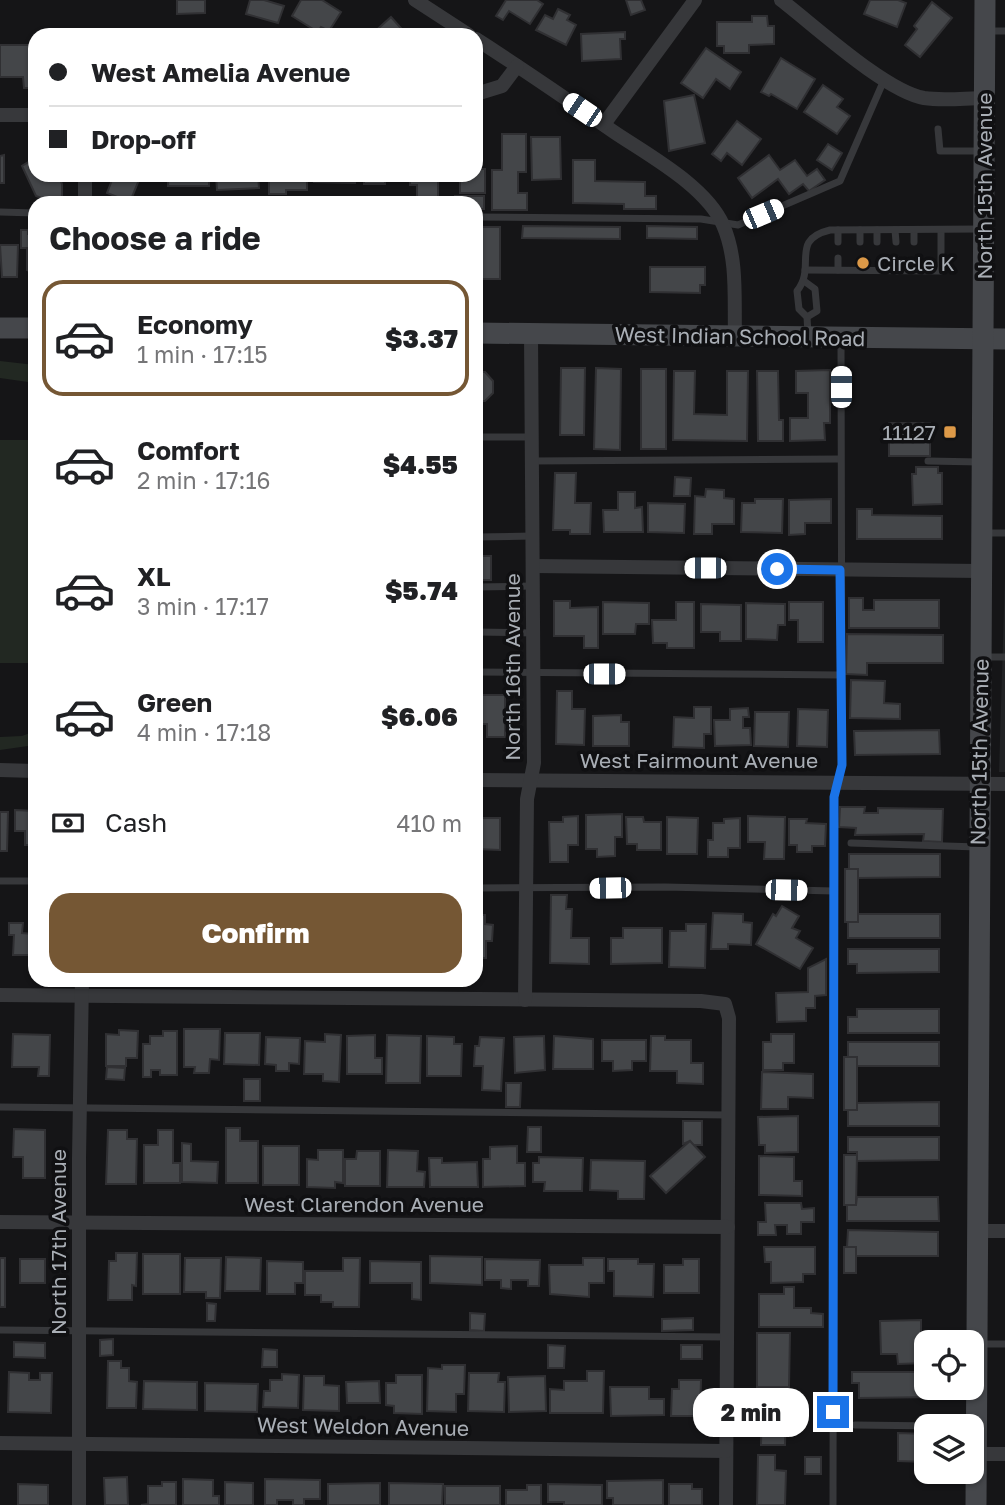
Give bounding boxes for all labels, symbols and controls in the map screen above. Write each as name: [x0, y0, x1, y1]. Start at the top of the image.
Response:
text: West Amelia Avenue: [91, 57, 350, 88]
car: [559, 90, 606, 130]
street label: North 15th Avenue: [971, 93, 997, 279]
text: Drop-off: [91, 124, 196, 155]
car: [740, 196, 787, 232]
text: Choose a ride: [49, 219, 261, 257]
place label: Circle K: [877, 250, 955, 276]
marker: Circle K: [855, 255, 871, 271]
icon: car: [53, 307, 116, 370]
text: Economy: [137, 309, 253, 340]
street label: West Indian School Road: [614, 321, 866, 351]
text: $3.37: [385, 323, 458, 354]
text: 1 min · 17:15: [137, 340, 268, 368]
car: [831, 366, 852, 408]
place label: 11127: [882, 419, 936, 445]
marker: 11127: [942, 424, 958, 440]
icon: car: [53, 433, 116, 496]
text: Comfort: [137, 435, 240, 466]
text: $4.55: [383, 449, 458, 480]
text: 2 min · 17:16: [137, 466, 270, 494]
route start: [761, 553, 793, 585]
car: [685, 558, 727, 579]
icon: car: [53, 559, 116, 622]
text: XL: [137, 561, 171, 592]
street label: North 16th Avenue: [499, 573, 525, 761]
text: $5.74: [385, 575, 458, 606]
text: 3 min · 17:17: [137, 592, 269, 620]
street label: North 15th Avenue: [964, 658, 994, 846]
car: [584, 664, 626, 685]
icon: car: [53, 685, 116, 748]
text: Green: [137, 687, 212, 718]
text: $6.06: [381, 701, 458, 732]
text: 4 min · 17:18: [137, 718, 271, 746]
street label: West Fairmount Avenue: [580, 747, 818, 773]
icon: cash: [49, 804, 87, 842]
text: Cash: [105, 807, 167, 838]
text: 410 m: [396, 809, 462, 837]
car: [589, 877, 632, 899]
car: [765, 879, 808, 901]
button: Confirm: [49, 893, 462, 973]
street label: North 17th Avenue: [45, 1149, 71, 1335]
street label: West Clarendon Avenue: [244, 1191, 484, 1217]
map controls: [914, 1330, 984, 1484]
button: locate: [914, 1330, 984, 1400]
callout: 2 min: [693, 1388, 808, 1436]
route end: [817, 1396, 849, 1428]
text: 2 min: [721, 1398, 781, 1426]
street label: West Weldon Avenue: [257, 1411, 469, 1441]
button: layers: [914, 1414, 984, 1484]

